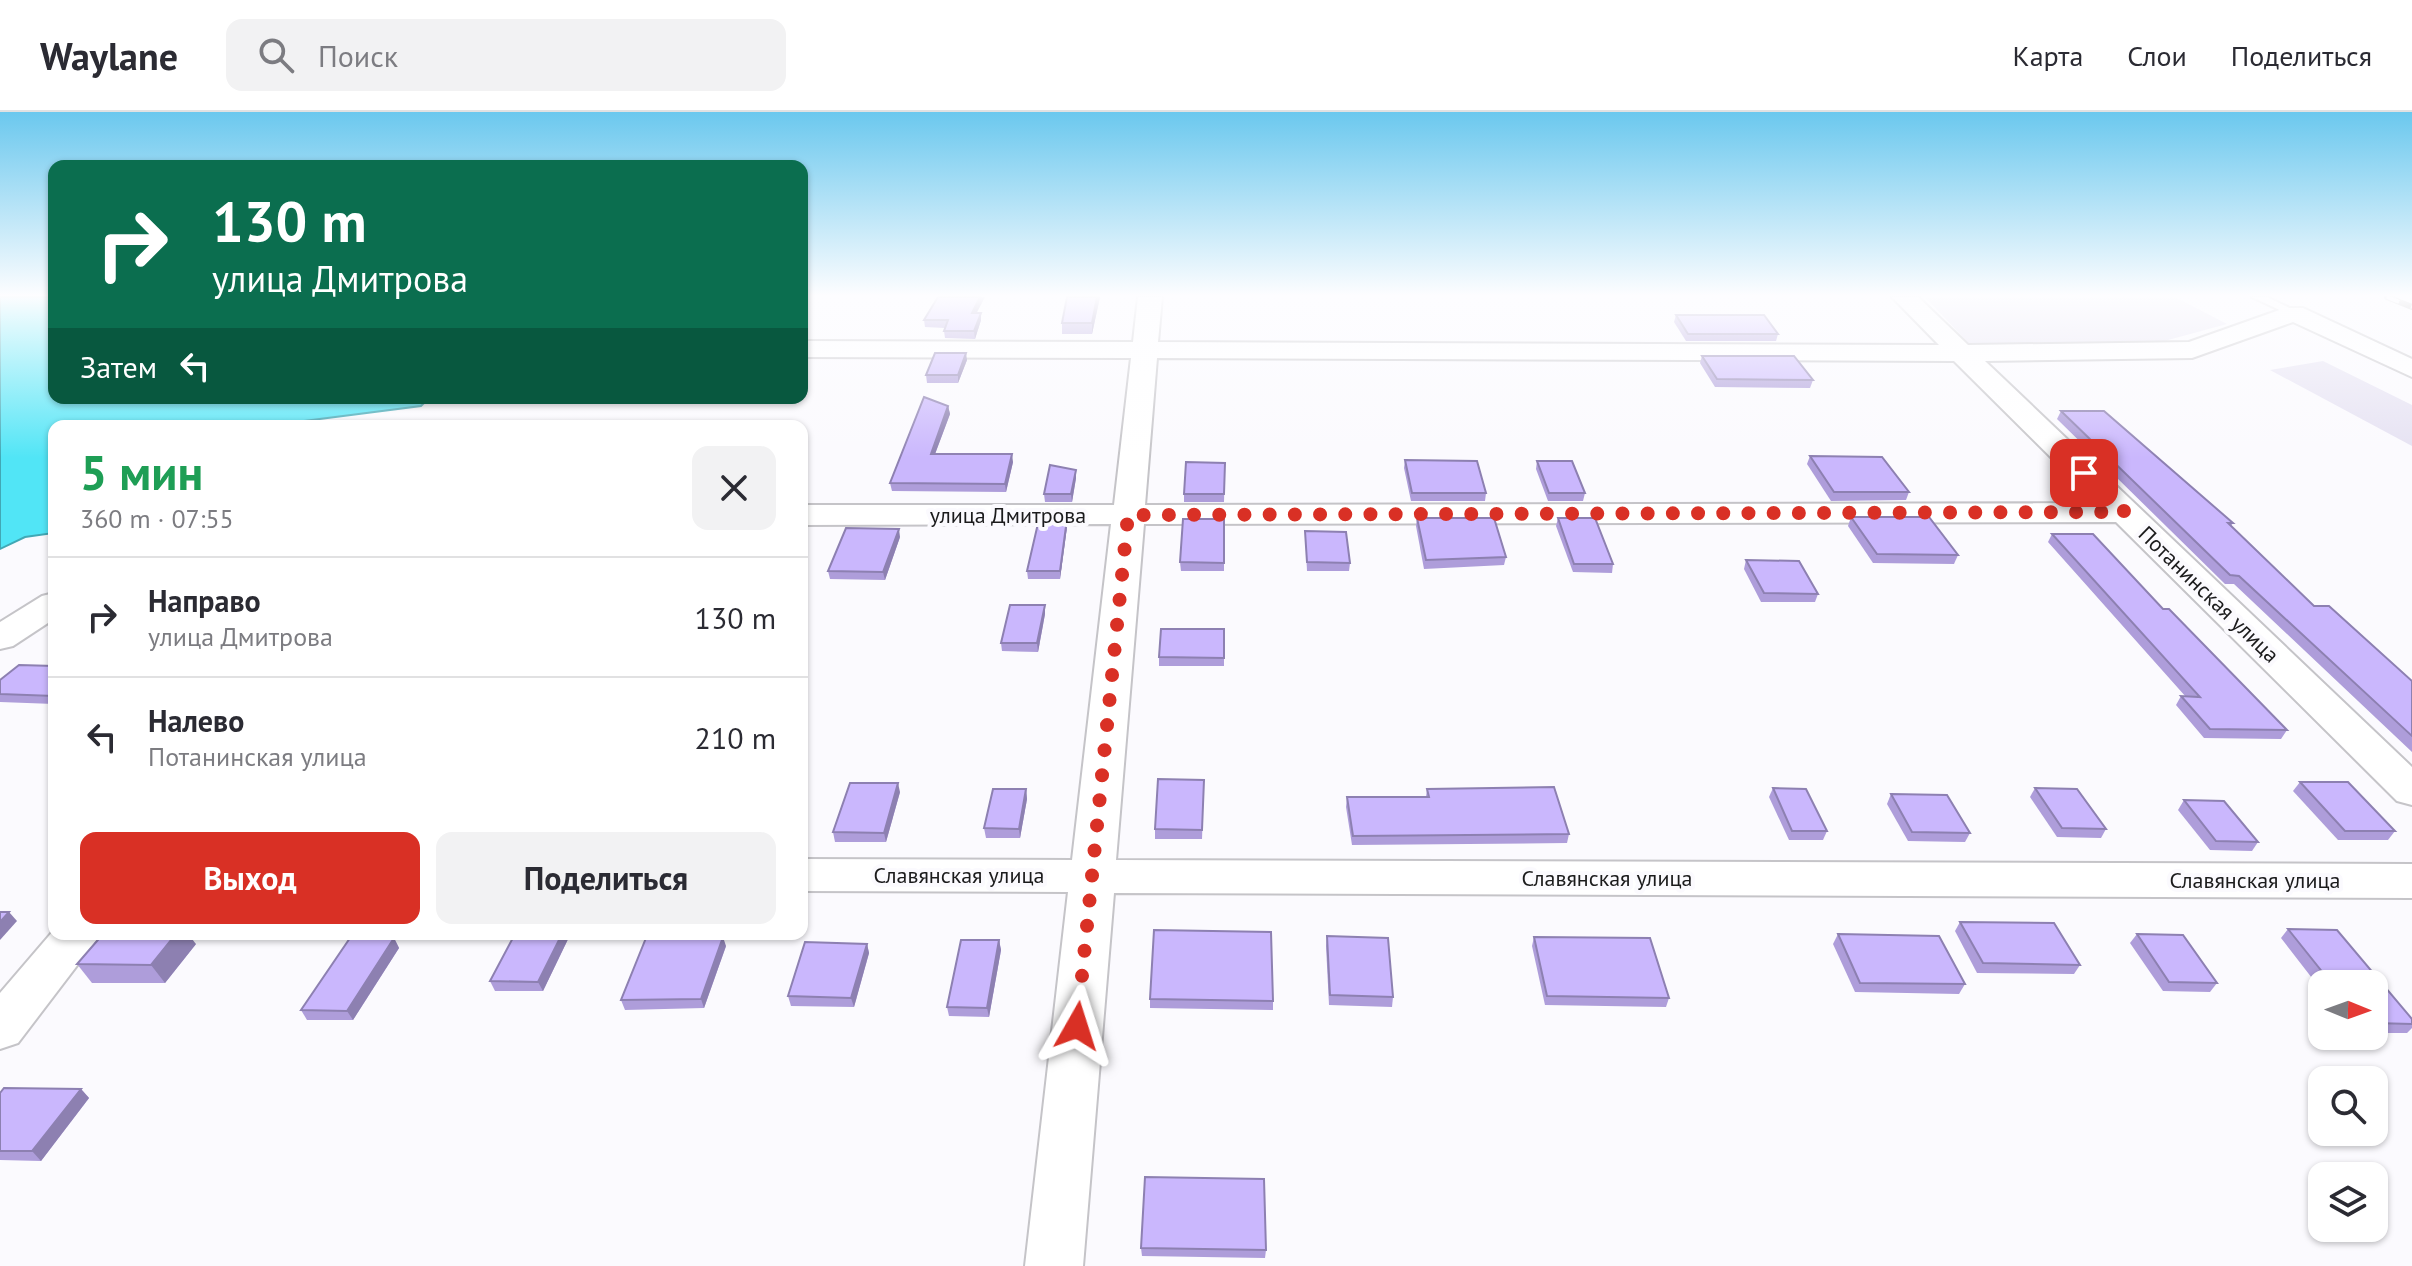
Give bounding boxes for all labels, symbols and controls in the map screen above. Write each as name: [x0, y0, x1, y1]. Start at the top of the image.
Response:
search box: [226, 19, 786, 91]
text: Waylane: [40, 31, 178, 80]
icon: search: [254, 33, 298, 77]
text: Поиск: [318, 36, 398, 75]
text: Карта: [2013, 37, 2083, 74]
text: Слои: [2127, 37, 2187, 74]
text: Поделиться: [2231, 37, 2372, 74]
text: 130 m: [212, 185, 367, 257]
icon: right: [80, 192, 184, 296]
text: улица Дмитрова: [212, 255, 468, 302]
icon: left: [173, 344, 217, 388]
text: Затем: [80, 347, 157, 386]
pin: [2050, 439, 2118, 507]
text: 5 мин: [80, 441, 203, 503]
button: close: [692, 446, 776, 530]
icon: arrive: [2062, 451, 2106, 495]
street label: улица Дмитрова: [930, 501, 1086, 529]
text: 360 m · 07:55: [80, 502, 234, 535]
street label: Потанинская улица: [2133, 520, 2285, 668]
text: Направо: [148, 581, 261, 620]
icon: right: [80, 595, 124, 639]
text: 130 m: [695, 598, 776, 637]
text: улица Дмитрова: [148, 620, 333, 653]
text: Налево: [148, 701, 244, 740]
icon: left: [80, 715, 124, 759]
text: 210 m: [695, 718, 776, 757]
text: Потанинская улица: [148, 740, 367, 773]
button: Выход: [80, 832, 420, 924]
button: Поделиться: [436, 832, 776, 924]
street label: Славянская улица: [874, 861, 1044, 889]
street label: Славянская улица: [1522, 864, 1692, 892]
street label: Славянская улица: [2170, 866, 2340, 894]
north arrow: [2308, 970, 2388, 1050]
map controls: [2308, 970, 2388, 1242]
position arrow: [1035, 984, 1119, 1068]
button: search: [2308, 1066, 2388, 1146]
button: layers: [2308, 1162, 2388, 1242]

